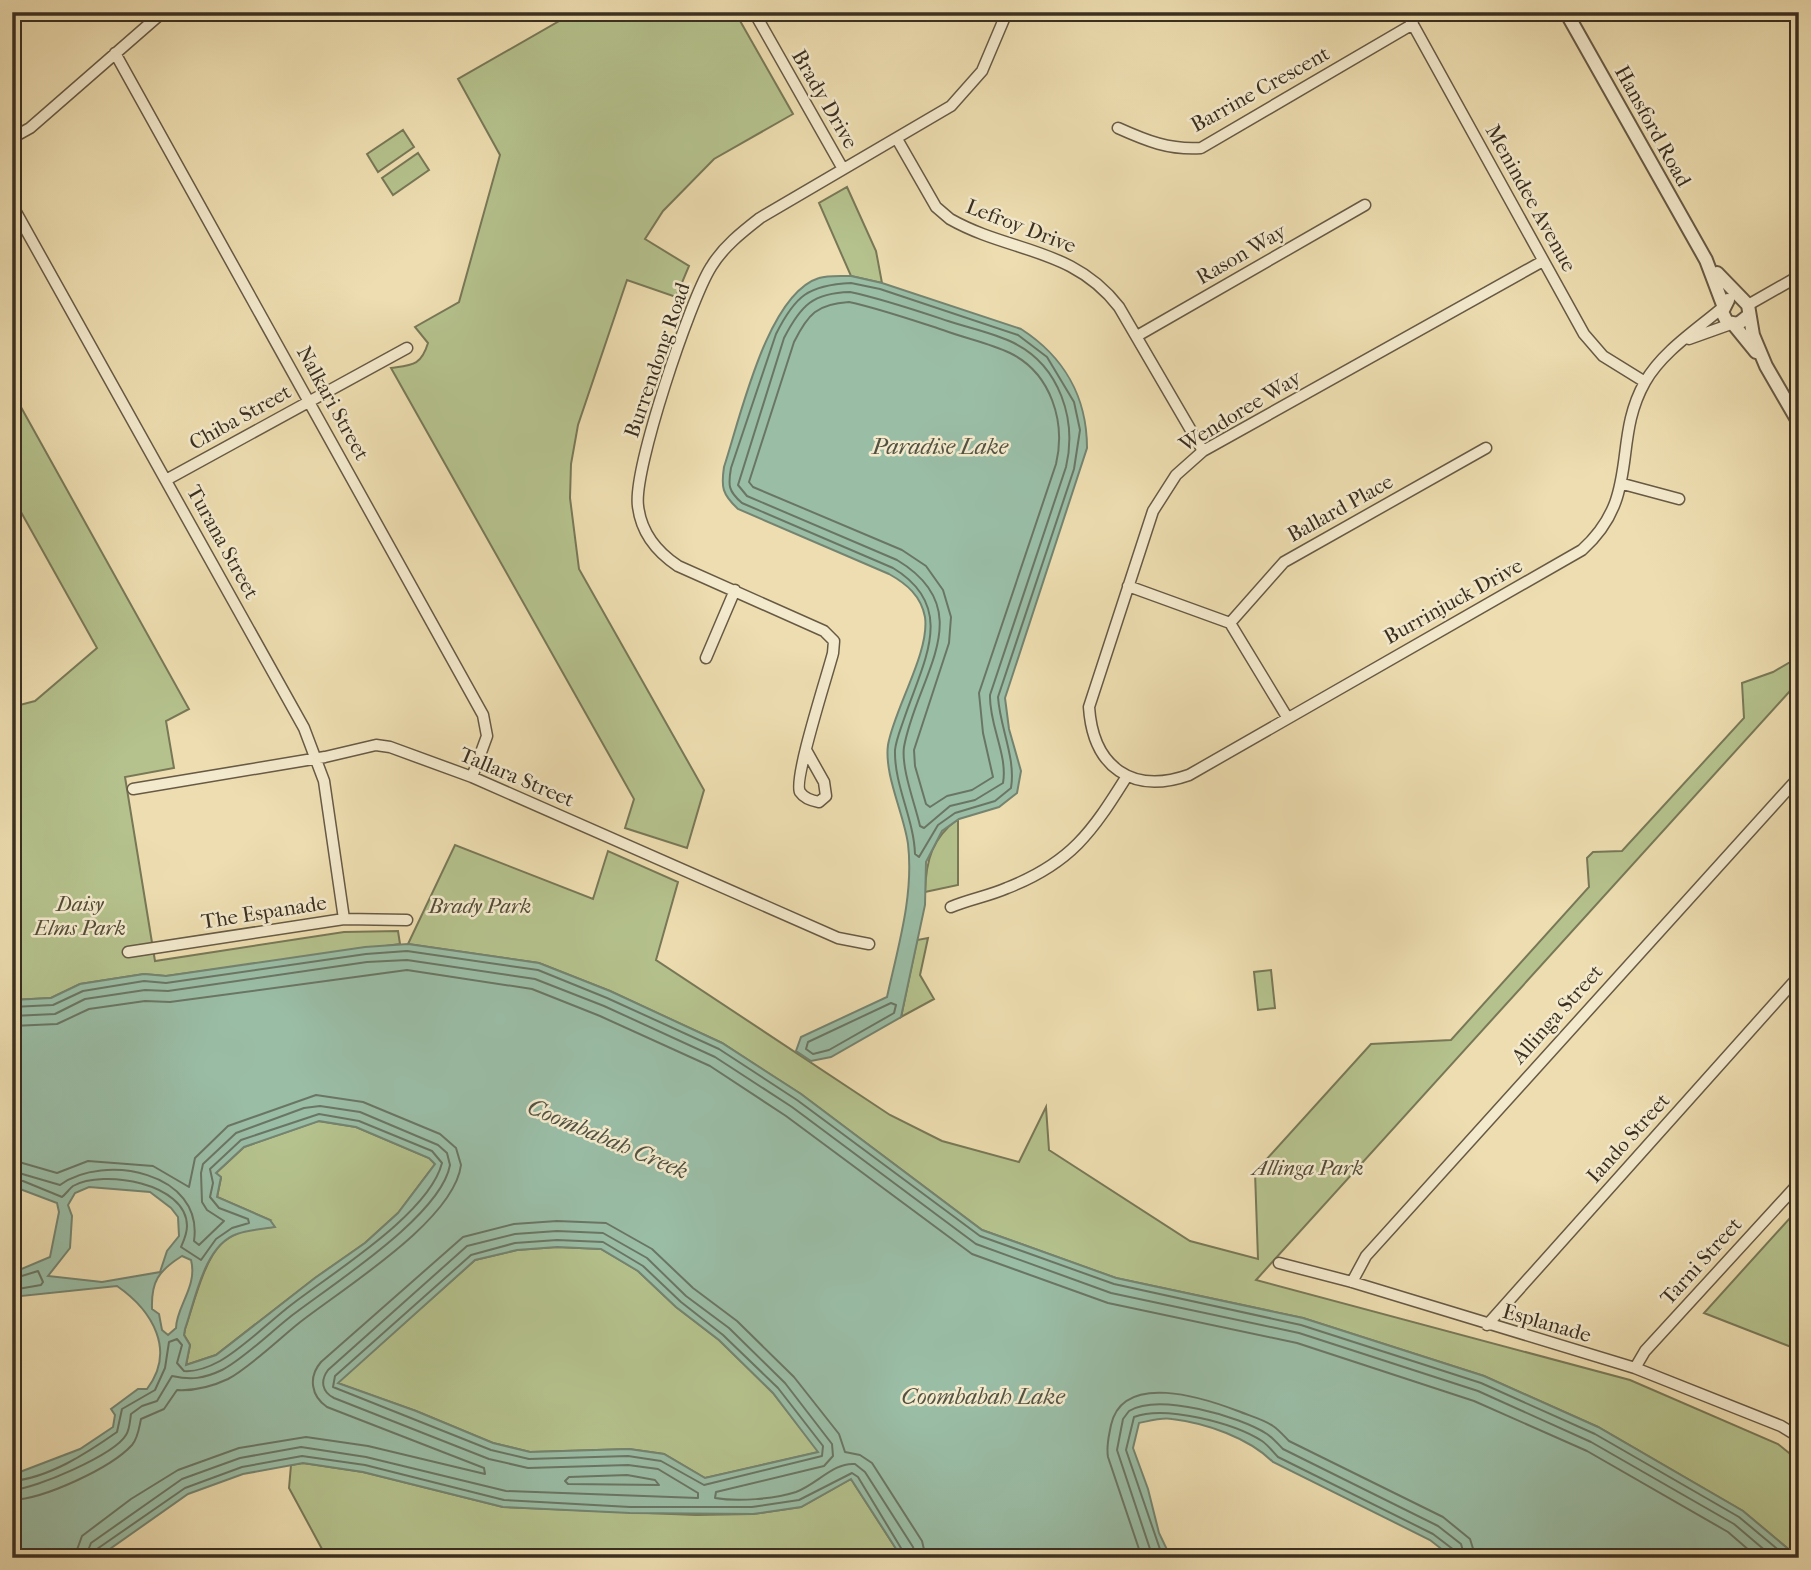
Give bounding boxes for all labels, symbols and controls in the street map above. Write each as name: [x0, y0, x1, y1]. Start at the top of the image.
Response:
street label: Barrine Crescent: [1187, 41, 1334, 137]
street label: Brady Drive: [787, 45, 863, 153]
street label: Hansford Road: [1610, 61, 1696, 191]
street label: Menindee Avenue: [1481, 120, 1581, 276]
street label: Lefroy Drive: [963, 194, 1079, 258]
street label: Rason Way: [1192, 218, 1291, 289]
street label: Burrendong Road: [619, 279, 695, 441]
street label: Nalkari Street: [292, 342, 374, 465]
street label: Wendoree Way: [1174, 365, 1306, 457]
street label: Chiba Street: [185, 379, 296, 455]
water label: Paradise Lake: [871, 433, 1009, 460]
street label: Ballard Place: [1283, 469, 1397, 547]
street label: Turana Street: [182, 481, 264, 603]
street label: Burrinjuck Drive: [1380, 553, 1526, 649]
street label: Tallara Street: [456, 742, 578, 812]
street label: The Espanade: [200, 890, 328, 934]
park label: Daisy Elms Park: [32, 892, 126, 940]
park label: Brady Park: [428, 894, 531, 918]
street label: Allinga Street: [1506, 959, 1608, 1069]
street label: Iando Street: [1582, 1088, 1675, 1188]
water label: Coombabah Creek: [524, 1093, 692, 1185]
park label: Allinga Park: [1250, 1156, 1363, 1180]
street label: Tarni Street: [1655, 1212, 1747, 1310]
street label: Esplanade: [1500, 1299, 1594, 1347]
water label: Coombabah Lake: [901, 1383, 1065, 1410]

